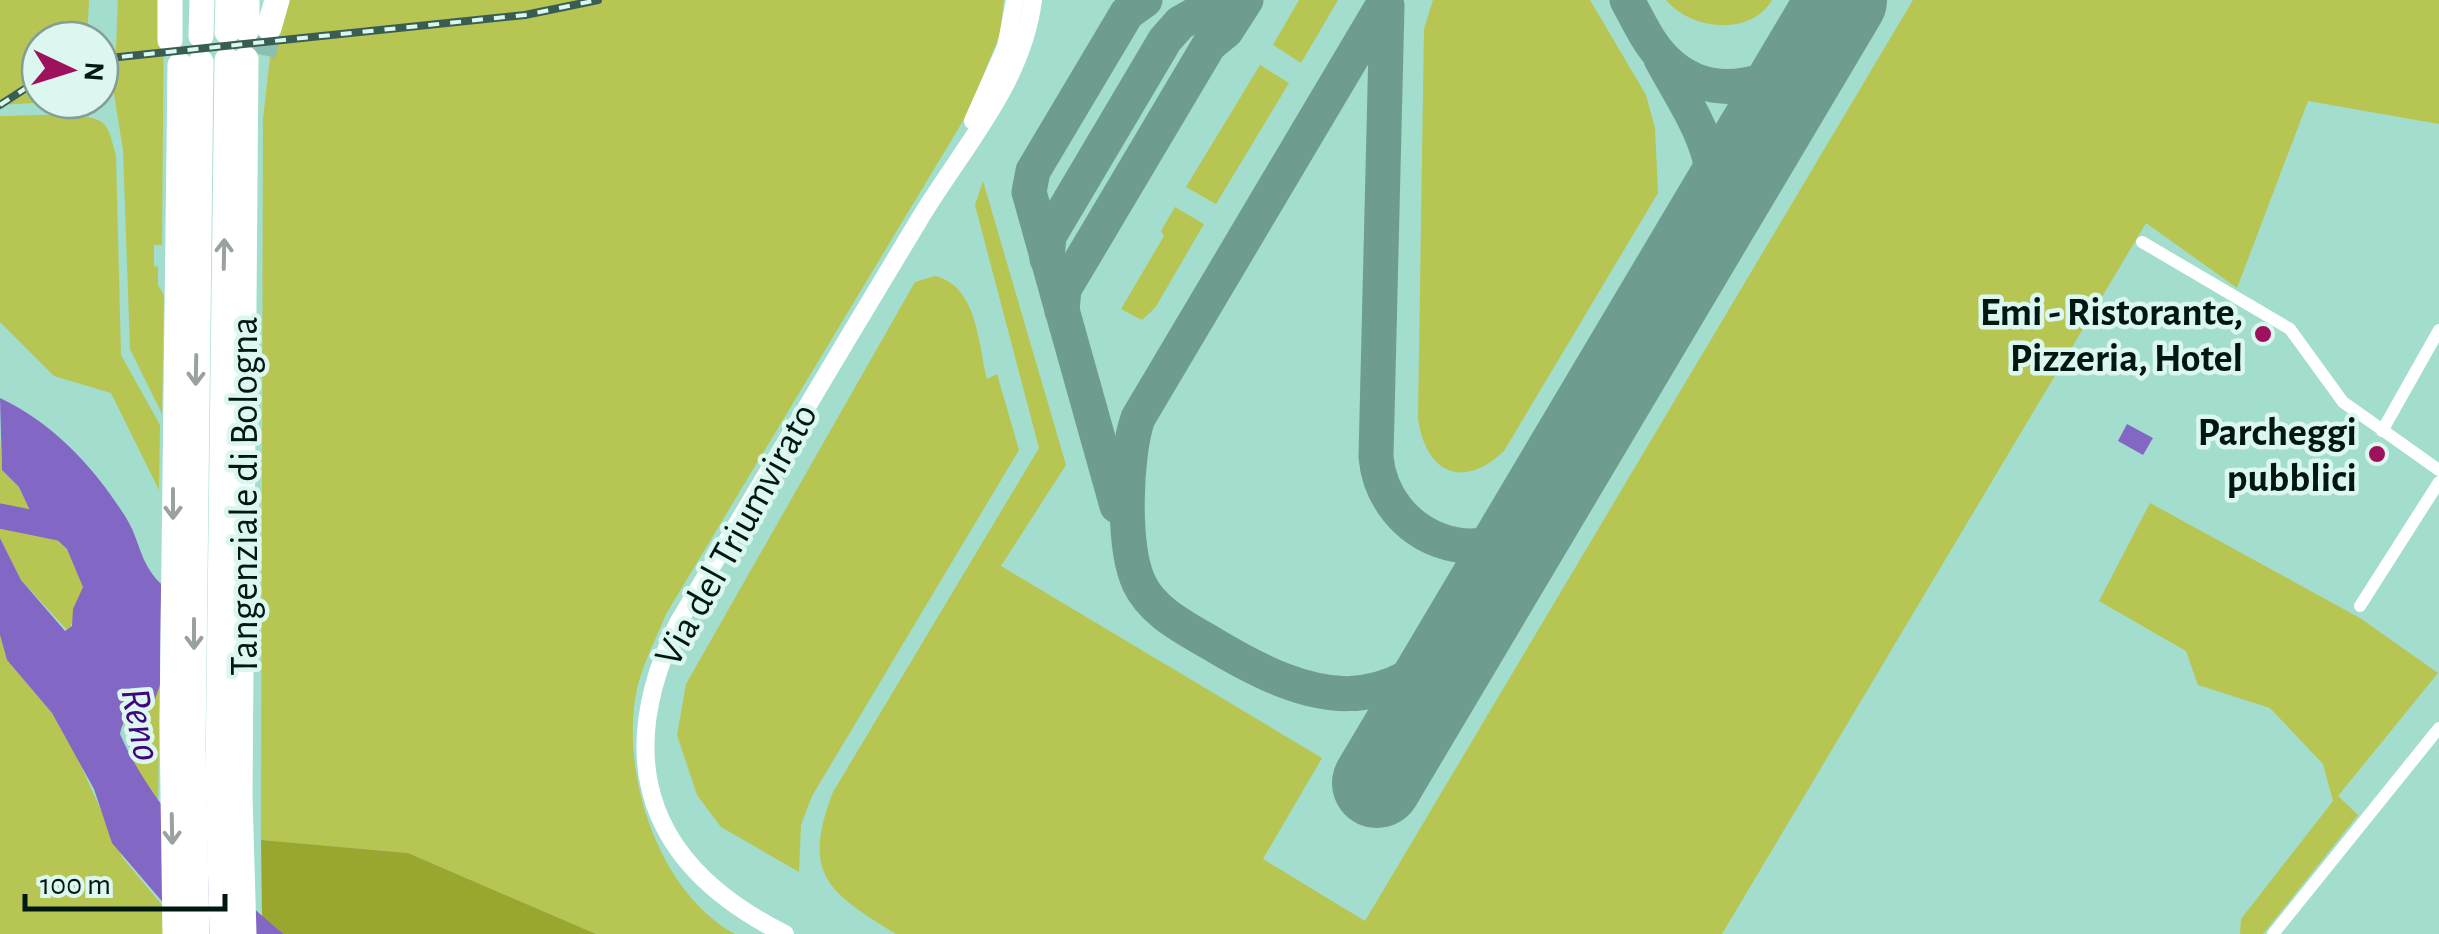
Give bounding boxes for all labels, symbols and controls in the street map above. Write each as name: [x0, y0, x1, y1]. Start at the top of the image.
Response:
north arrow: [20, 20, 120, 120]
text: N: [78, 61, 108, 82]
one-way arrow: [214, 238, 234, 270]
place label: Emi - Ristorante, Pizzeria, Hotel: [1980, 293, 2243, 379]
street label: Tangenziale di Bologna: [225, 316, 265, 676]
marker: Emi - Ristorante, Pizzeria, Hotel: [2252, 323, 2274, 345]
one-way arrow: [186, 353, 205, 385]
street label: Via del Triumvirato: [648, 397, 825, 673]
place label: Parcheggi pubblici: [2197, 413, 2357, 499]
marker: Parcheggi pubblici: [2366, 443, 2388, 465]
one-way arrow: [164, 486, 182, 519]
one-way arrow: [184, 618, 204, 650]
water label: Reno: [113, 684, 169, 764]
one-way arrow: [162, 812, 182, 844]
scale bar: [25, 849, 225, 911]
text: 100 m: [40, 870, 111, 900]

